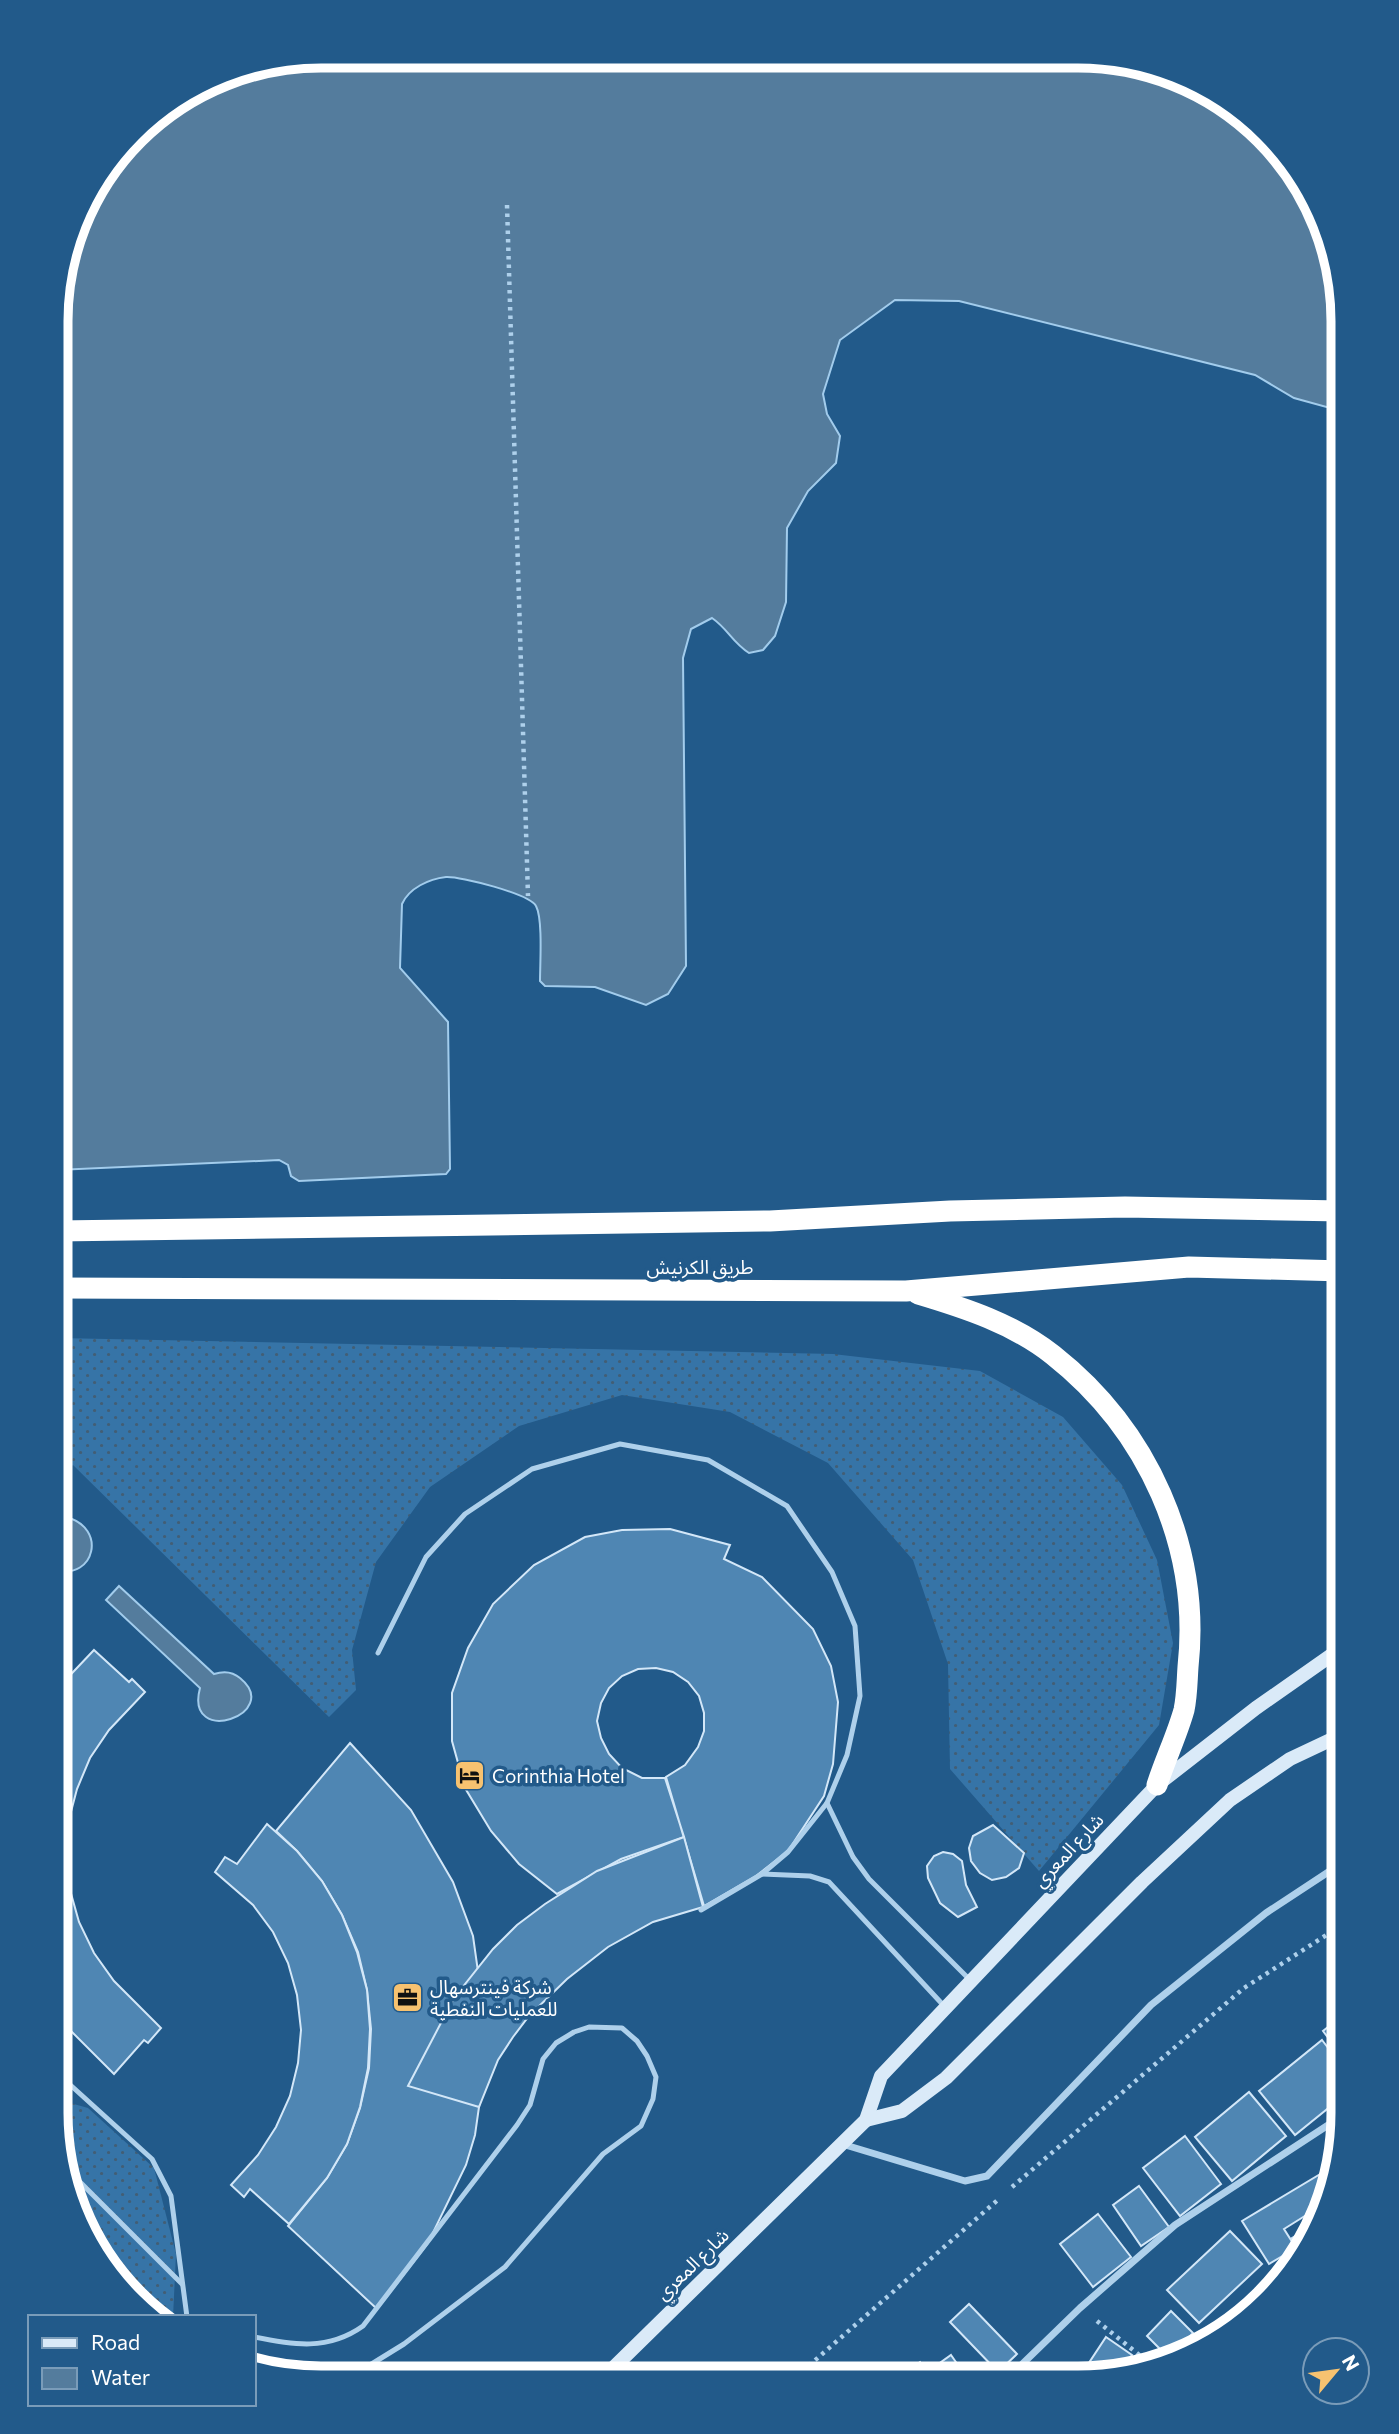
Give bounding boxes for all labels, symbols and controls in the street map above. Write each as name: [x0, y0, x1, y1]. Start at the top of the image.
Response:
street label: طريق الكرنيش: [647, 1255, 754, 1279]
hotel icon: Corinthia Hotel: [452, 1759, 486, 1793]
place label: Corinthia Hotel: [492, 1764, 625, 1787]
street label: شارع المعري: [1028, 1808, 1111, 1895]
place label: شركة فينترسهال للعمليات النفطية: [430, 1975, 558, 2020]
office icon: شركة فينترسهال للعمليات النفطية: [390, 1981, 424, 2015]
street label: شارع المعري: [650, 2223, 736, 2307]
legend: [28, 2315, 256, 2406]
text: Road: [91, 2329, 140, 2354]
north arrow: [1301, 2336, 1371, 2406]
text: N: [1338, 2351, 1365, 2374]
text: Water: [91, 2364, 150, 2389]

